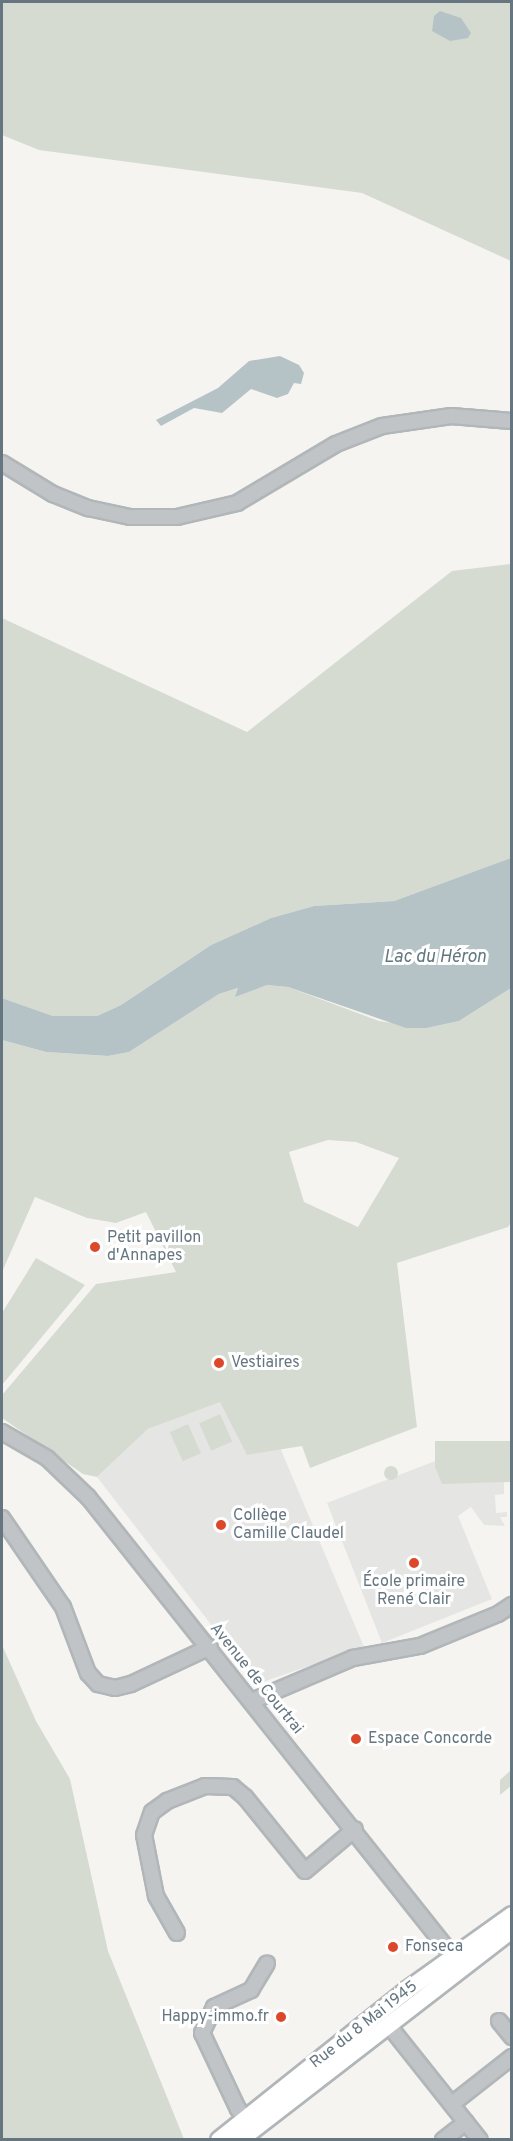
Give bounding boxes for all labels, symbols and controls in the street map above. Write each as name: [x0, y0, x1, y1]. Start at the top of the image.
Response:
water label: Lac du Héron: [384, 947, 486, 969]
place label: Petit pavillon d'Annapes: [107, 1228, 201, 1266]
marker: Petit pavillon d'Annapes: [88, 1240, 102, 1254]
place label: Vestiaires: [231, 1353, 300, 1373]
marker: Vestiaires: [212, 1356, 226, 1370]
place label: Collège Camille Claudel: [233, 1506, 344, 1544]
marker: Collège Camille Claudel: [214, 1518, 228, 1532]
marker: École primaire René Clair: [407, 1556, 421, 1570]
place label: École primaire René Clair: [363, 1572, 465, 1610]
street label: Avenue de Courtrai: [205, 1620, 307, 1738]
place label: Espace Concorde: [368, 1729, 492, 1749]
marker: Espace Concorde: [349, 1732, 363, 1746]
place label: Fonseca: [405, 1937, 463, 1957]
marker: Fonseca: [386, 1940, 400, 1954]
street label: Rue du 8 Mai 1945: [306, 1977, 422, 2073]
place label: Happy-immo.fr: [161, 2007, 269, 2027]
marker: Happy-immo.fr: [274, 2010, 288, 2024]

